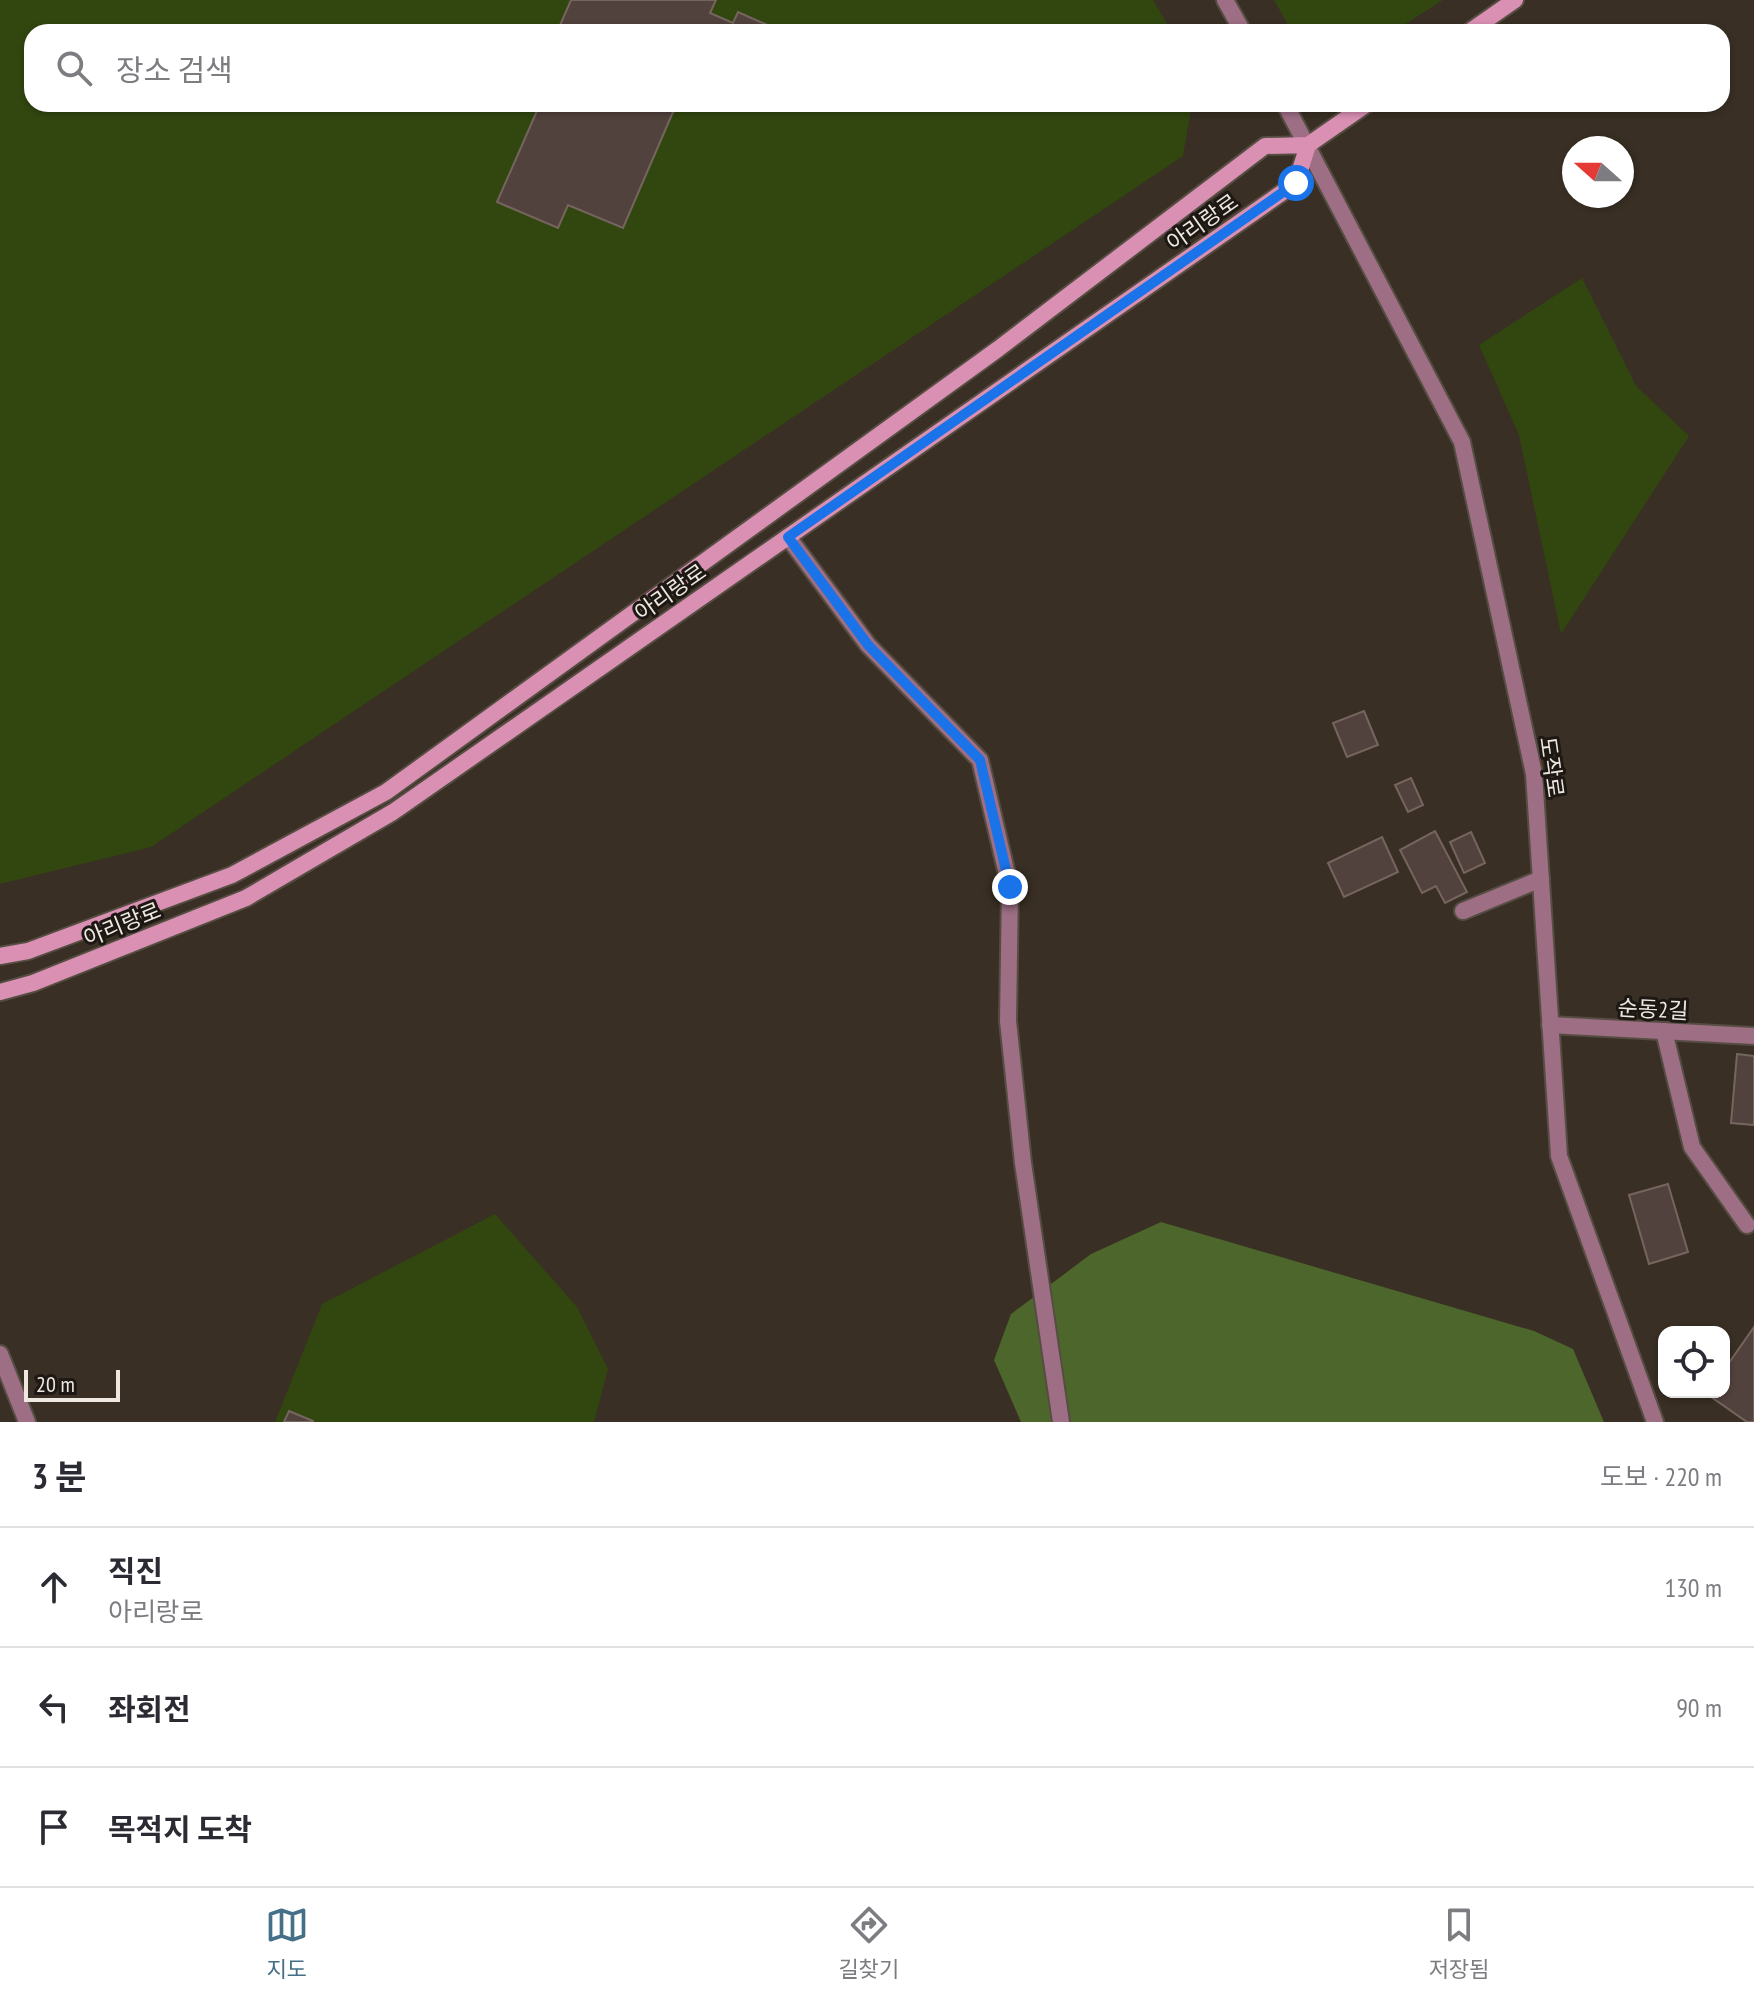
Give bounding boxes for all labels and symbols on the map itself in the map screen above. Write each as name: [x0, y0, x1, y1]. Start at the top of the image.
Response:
north arrow: [1562, 136, 1634, 208]
route start: [1278, 165, 1314, 201]
street label: 아리랑로: [1161, 187, 1243, 257]
street label: 아리랑로: [629, 557, 711, 627]
street label: 도작로: [1534, 735, 1570, 799]
route end: [992, 869, 1028, 905]
street label: 아리랑로: [79, 896, 165, 952]
street label: 순동2길: [1617, 993, 1689, 1025]
scale bar: [24, 1366, 120, 1402]

